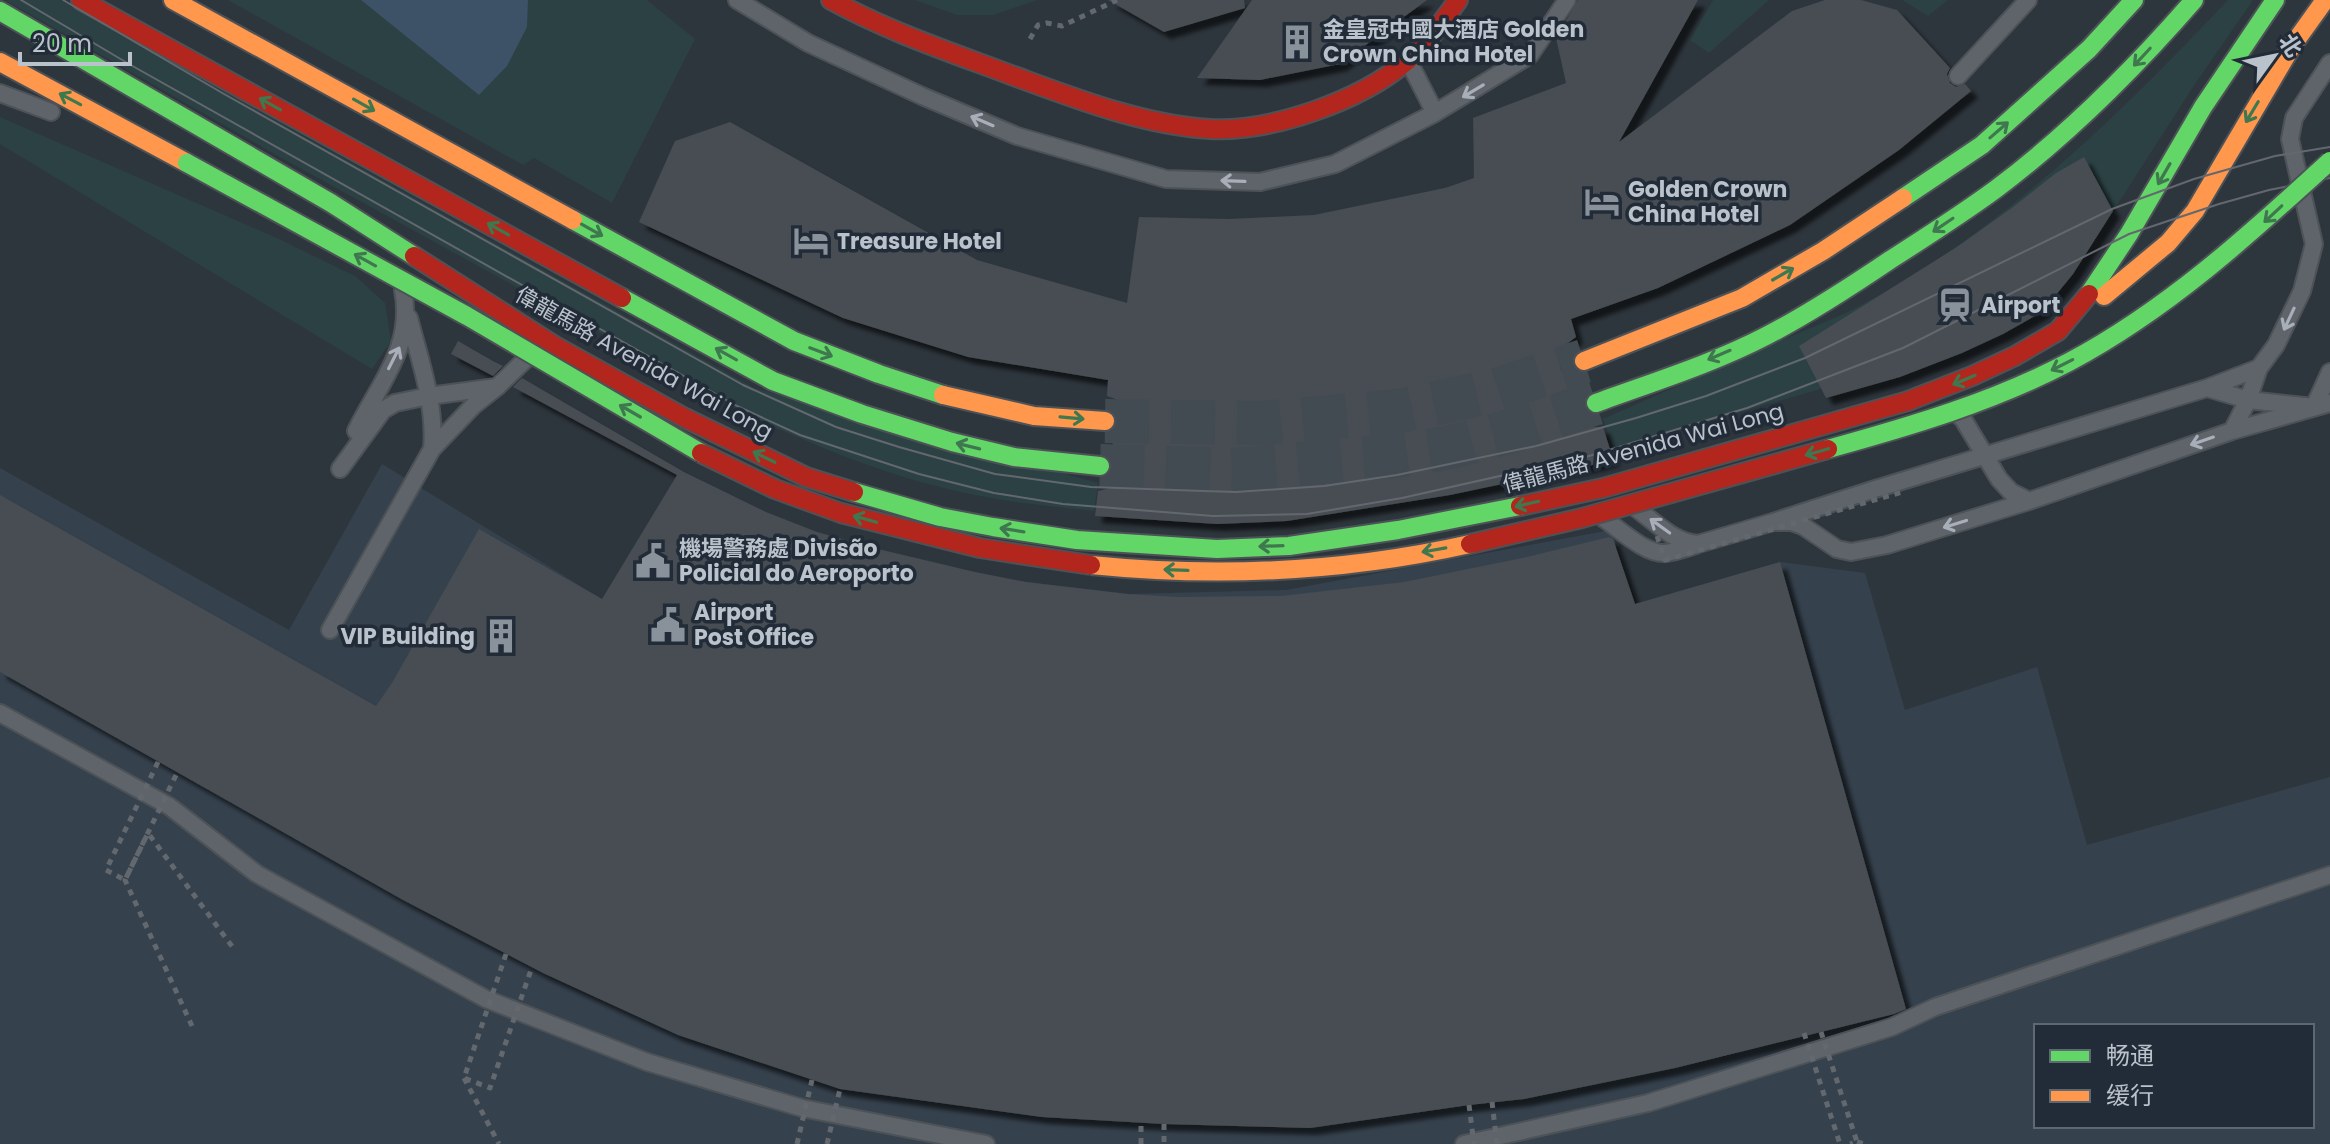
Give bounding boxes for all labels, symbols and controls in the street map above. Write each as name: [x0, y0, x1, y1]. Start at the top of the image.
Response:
place label: 金皇冠中國大酒店 Golden Crown China Hotel: [1323, 14, 1584, 70]
scale bar: [20, 16, 130, 66]
north arrow: [2234, 16, 2314, 96]
building icon: 金皇冠中國大酒店 Golden Crown China Hotel: [1278, 23, 1316, 61]
text: 20 m: [32, 27, 92, 60]
text: 北: [2271, 28, 2309, 63]
one-way arrow: [2133, 47, 2151, 67]
one-way arrow: [1462, 83, 1485, 99]
one-way arrow: [58, 91, 82, 107]
one-way arrow: [259, 96, 282, 112]
one-way arrow: [352, 97, 375, 113]
one-way arrow: [2244, 100, 2260, 123]
one-way arrow: [970, 113, 995, 128]
one-way arrow: [1989, 121, 2009, 139]
one-way arrow: [2156, 162, 2172, 185]
one-way arrow: [1220, 174, 1247, 189]
place label: Golden Crown China Hotel: [1628, 174, 1787, 230]
hotel icon: Golden Crown China Hotel: [1583, 183, 1621, 221]
one-way arrow: [2263, 205, 2283, 223]
one-way arrow: [1933, 217, 1955, 233]
one-way arrow: [487, 221, 510, 237]
one-way arrow: [580, 222, 603, 238]
hotel icon: Treasure Hotel: [792, 222, 830, 260]
place label: Treasure Hotel: [837, 226, 1002, 257]
one-way arrow: [353, 252, 377, 268]
one-way arrow: [1771, 266, 1794, 282]
street label: 偉龍馬路 Avenida Wai Long: [510, 279, 778, 447]
station icon: Airport: [1936, 286, 1974, 324]
place label: Airport: [1981, 290, 2060, 321]
one-way arrow: [2281, 306, 2296, 330]
one-way arrow: [714, 346, 738, 362]
one-way arrow: [808, 346, 833, 360]
one-way arrow: [387, 347, 403, 370]
one-way arrow: [1707, 349, 1732, 364]
one-way arrow: [2050, 358, 2074, 374]
one-way arrow: [1952, 373, 1976, 388]
street label: 偉龍馬路 Avenida Wai Long: [1499, 396, 1787, 500]
one-way arrow: [618, 403, 641, 419]
one-way arrow: [1058, 411, 1084, 426]
one-way arrow: [2190, 435, 2215, 450]
one-way arrow: [956, 438, 981, 453]
one-way arrow: [1805, 445, 1831, 460]
one-way arrow: [752, 449, 776, 464]
one-way arrow: [1515, 497, 1540, 512]
one-way arrow: [853, 511, 878, 526]
one-way arrow: [1650, 517, 1671, 534]
one-way arrow: [1943, 518, 1968, 533]
one-way arrow: [1000, 522, 1025, 537]
place label: 機場警務處 Divisão Policial do Aeroporto: [679, 533, 914, 589]
one-way arrow: [1258, 539, 1285, 554]
public building icon: 機場警務處 Divisão Policial do Aeroporto: [634, 542, 672, 580]
one-way arrow: [1422, 544, 1448, 559]
one-way arrow: [1163, 563, 1190, 578]
place label: Airport Post Office: [694, 597, 814, 653]
public building icon: Airport Post Office: [649, 606, 687, 644]
building icon: VIP Building: [482, 617, 520, 655]
place label: VIP Building: [341, 621, 475, 652]
legend: [2034, 1024, 2314, 1128]
text: 畅通: [2106, 1039, 2154, 1072]
text: 缓行: [2106, 1079, 2154, 1112]

